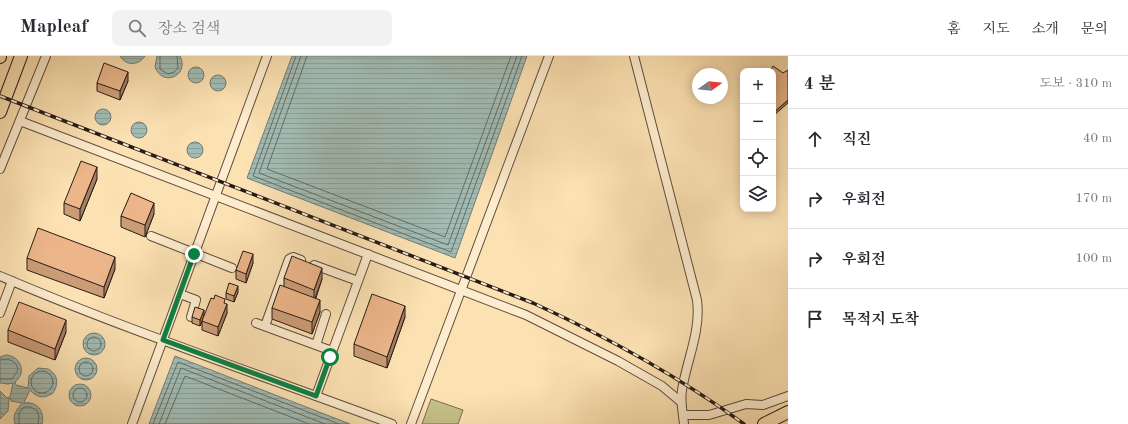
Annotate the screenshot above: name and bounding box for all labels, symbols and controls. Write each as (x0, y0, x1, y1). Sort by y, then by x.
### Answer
search box (112, 10, 392, 46)
icon: search (126, 17, 148, 39)
text: Mapleaf (20, 18, 88, 37)
text: 장소 검색 (158, 22, 220, 37)
text: 홈 (947, 22, 961, 36)
text: 지도 (983, 22, 1010, 36)
text: 소개 (1032, 22, 1059, 36)
text: 문의 (1081, 22, 1108, 36)
north arrow (692, 68, 728, 104)
map controls (740, 68, 776, 212)
button: + (740, 68, 776, 104)
text: 4 분 (804, 76, 835, 93)
text: 도보 · 310 m (1039, 77, 1112, 90)
button: − (740, 104, 776, 140)
icon: ahead (804, 128, 826, 150)
text: 40 m (1083, 132, 1112, 145)
text: 직진 (842, 133, 871, 148)
button: locate (740, 140, 776, 176)
button: layers (740, 176, 776, 212)
icon: right (804, 188, 826, 210)
text: 170 m (1075, 192, 1112, 205)
text: 우회전 (842, 193, 885, 208)
route end (185, 245, 203, 263)
icon: right (804, 248, 826, 270)
text: 100 m (1075, 252, 1112, 265)
text: 우회전 (842, 253, 885, 268)
icon: arrive (804, 308, 826, 330)
text: 목적지 도착 (842, 313, 919, 328)
route start (321, 348, 339, 366)

